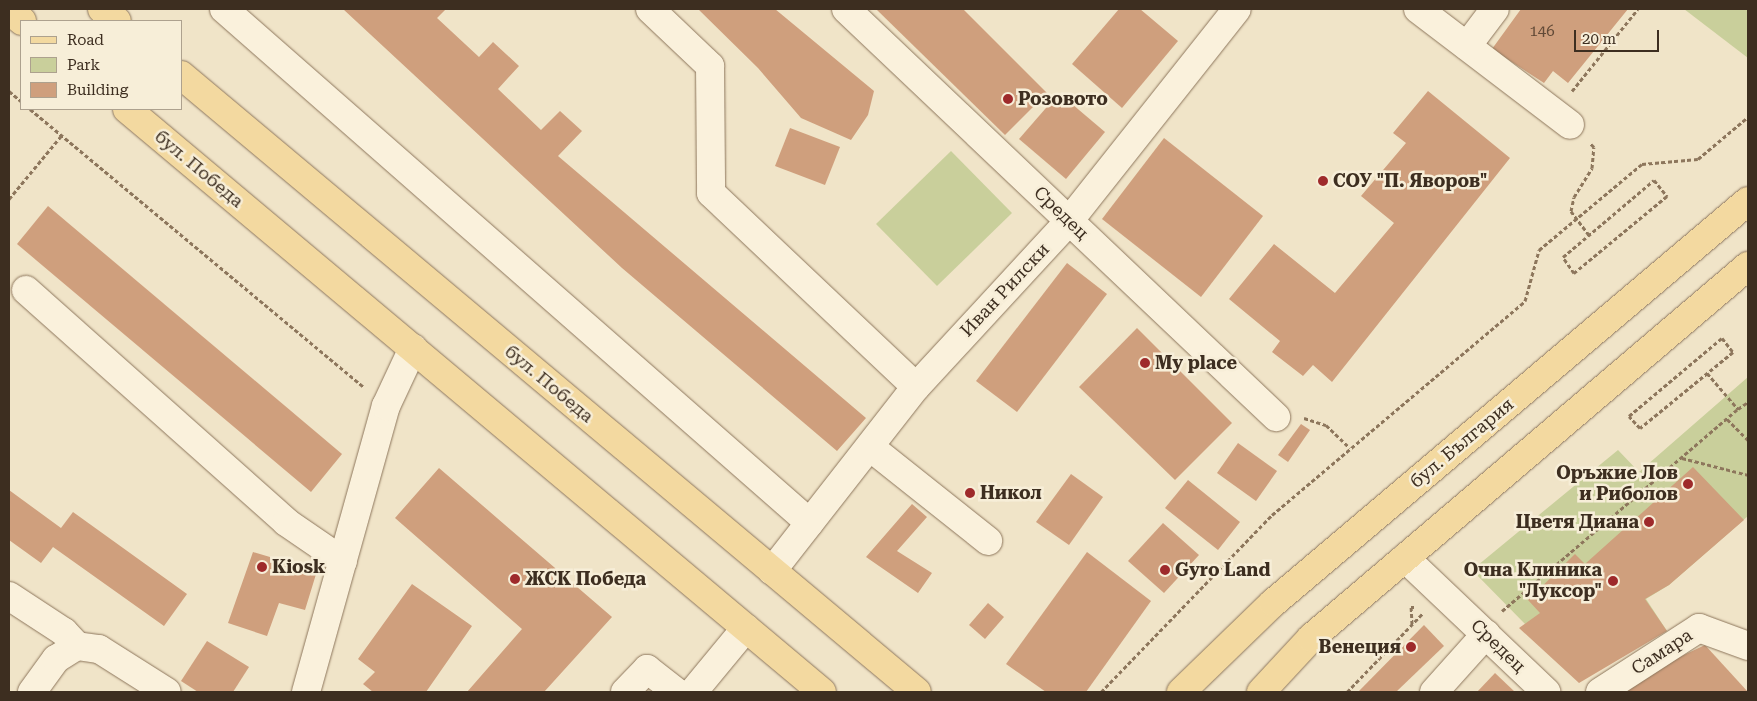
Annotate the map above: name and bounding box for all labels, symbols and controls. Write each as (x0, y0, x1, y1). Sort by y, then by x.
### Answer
legend (20, 20, 182, 110)
scale bar (1577, 20, 1662, 52)
house number: 146 (1529, 23, 1555, 41)
text: 20 m (1582, 30, 1616, 48)
text: Road (67, 31, 104, 49)
text: Park (67, 56, 100, 74)
text: Building (67, 81, 128, 99)
place label: Розовото (1018, 88, 1108, 110)
marker: Розовото (1002, 93, 1014, 105)
street label: бул. Победа (150, 126, 248, 212)
place label: СОУ "П. Яворов" (1333, 170, 1487, 192)
marker: СОУ "П. Яворов" (1317, 175, 1329, 187)
street label: Средец (1029, 182, 1093, 244)
street label: Иван Рилски (956, 239, 1054, 341)
street label: бул. Победа (500, 341, 598, 427)
place label: My place (1155, 352, 1237, 374)
marker: My place (1139, 357, 1151, 369)
street label: бул. България (1406, 393, 1518, 493)
place label: Оръжие Лов и Риболов (1556, 463, 1678, 506)
marker: Оръжие Лов и Риболов (1682, 478, 1694, 490)
place label: Никол (980, 482, 1042, 504)
marker: Никол (964, 487, 976, 499)
place label: Цветя Диана (1516, 511, 1639, 533)
marker: Цветя Диана (1643, 516, 1655, 528)
place label: Kiosk (272, 556, 325, 578)
place label: Gyro Land (1175, 559, 1270, 581)
place label: Очна Клиника "Луксор" (1464, 560, 1602, 602)
marker: Kiosk (256, 561, 268, 573)
marker: Gyro Land (1159, 564, 1171, 576)
place label: ЖСК Победа (525, 568, 646, 590)
marker: ЖСК Победа (509, 573, 521, 585)
marker: Очна Клиника "Луксор" (1606, 574, 1620, 588)
street label: Средец (1466, 615, 1530, 677)
street label: Самара (1627, 624, 1697, 680)
place label: Венеция (1319, 636, 1401, 658)
marker: Венеция (1405, 641, 1417, 653)

